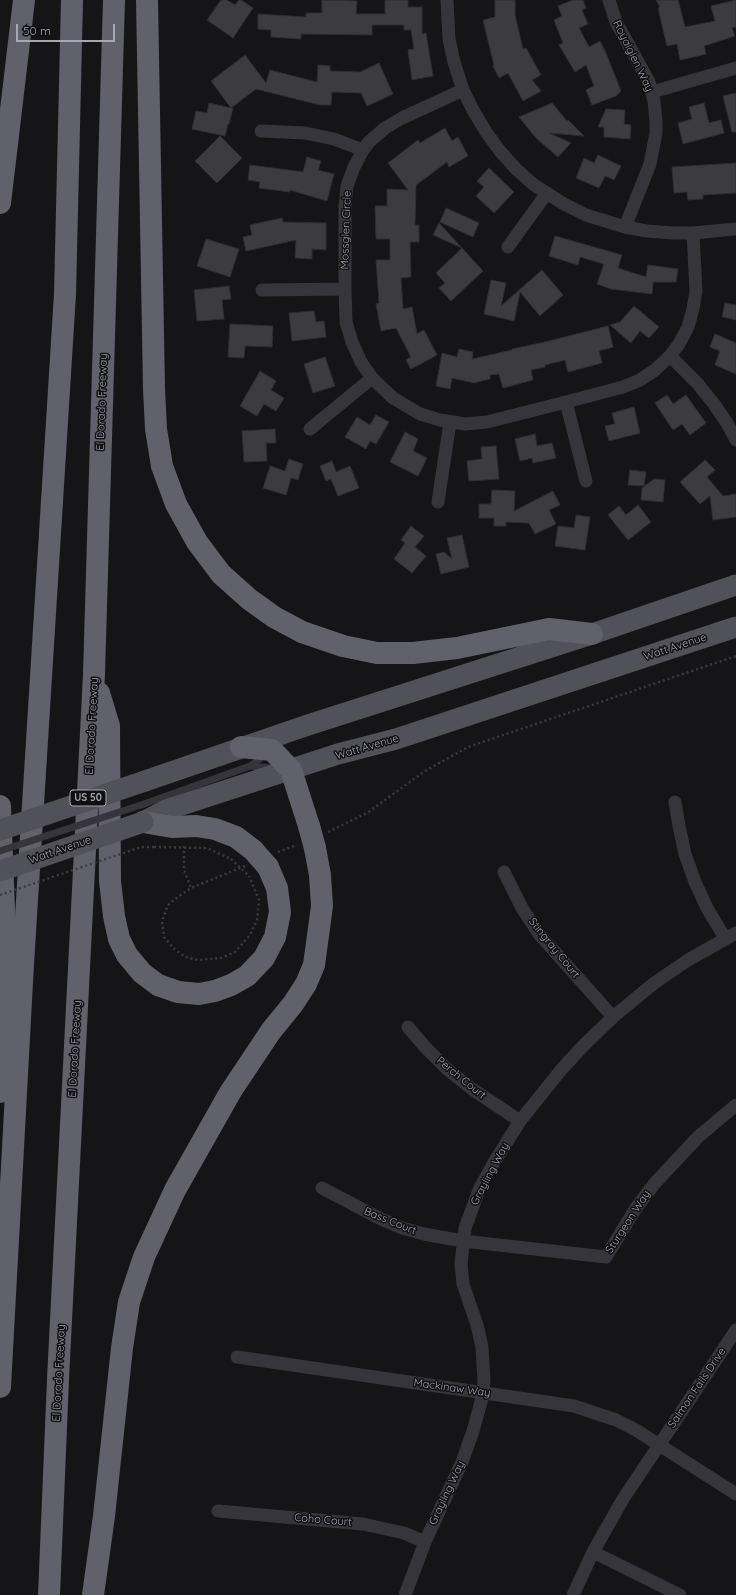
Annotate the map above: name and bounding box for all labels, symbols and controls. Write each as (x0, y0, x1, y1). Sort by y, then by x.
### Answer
scale bar (18, 16, 117, 42)
street label: Royalglen Way (610, 18, 656, 94)
text: 50 m (23, 23, 51, 38)
street label: Mossglen Circle (338, 190, 354, 270)
street label: El Dorado Freeway (94, 353, 110, 451)
street label: Watt Avenue (642, 631, 708, 663)
street label: El Dorado Freeway (83, 677, 101, 775)
street label: Watt Avenue (334, 732, 400, 762)
road number: US 50 (70, 790, 106, 806)
street label: Watt Avenue (27, 833, 93, 867)
street label: Stingray Court (526, 915, 582, 981)
street label: El Dorado Freeway (66, 1000, 84, 1098)
street label: Perch Court (434, 1054, 488, 1102)
street label: Grayling Way (468, 1140, 512, 1208)
street label: Sturgeon Way (603, 1188, 653, 1256)
street label: Bass Court (362, 1205, 418, 1237)
street label: El Dorado Freeway (50, 1324, 68, 1422)
street label: Salmon Falls Drive (665, 1345, 729, 1431)
street label: Mackinaw Way (413, 1376, 491, 1400)
street label: Grayling Way (426, 1459, 468, 1527)
street label: Coho Court (294, 1511, 352, 1529)

